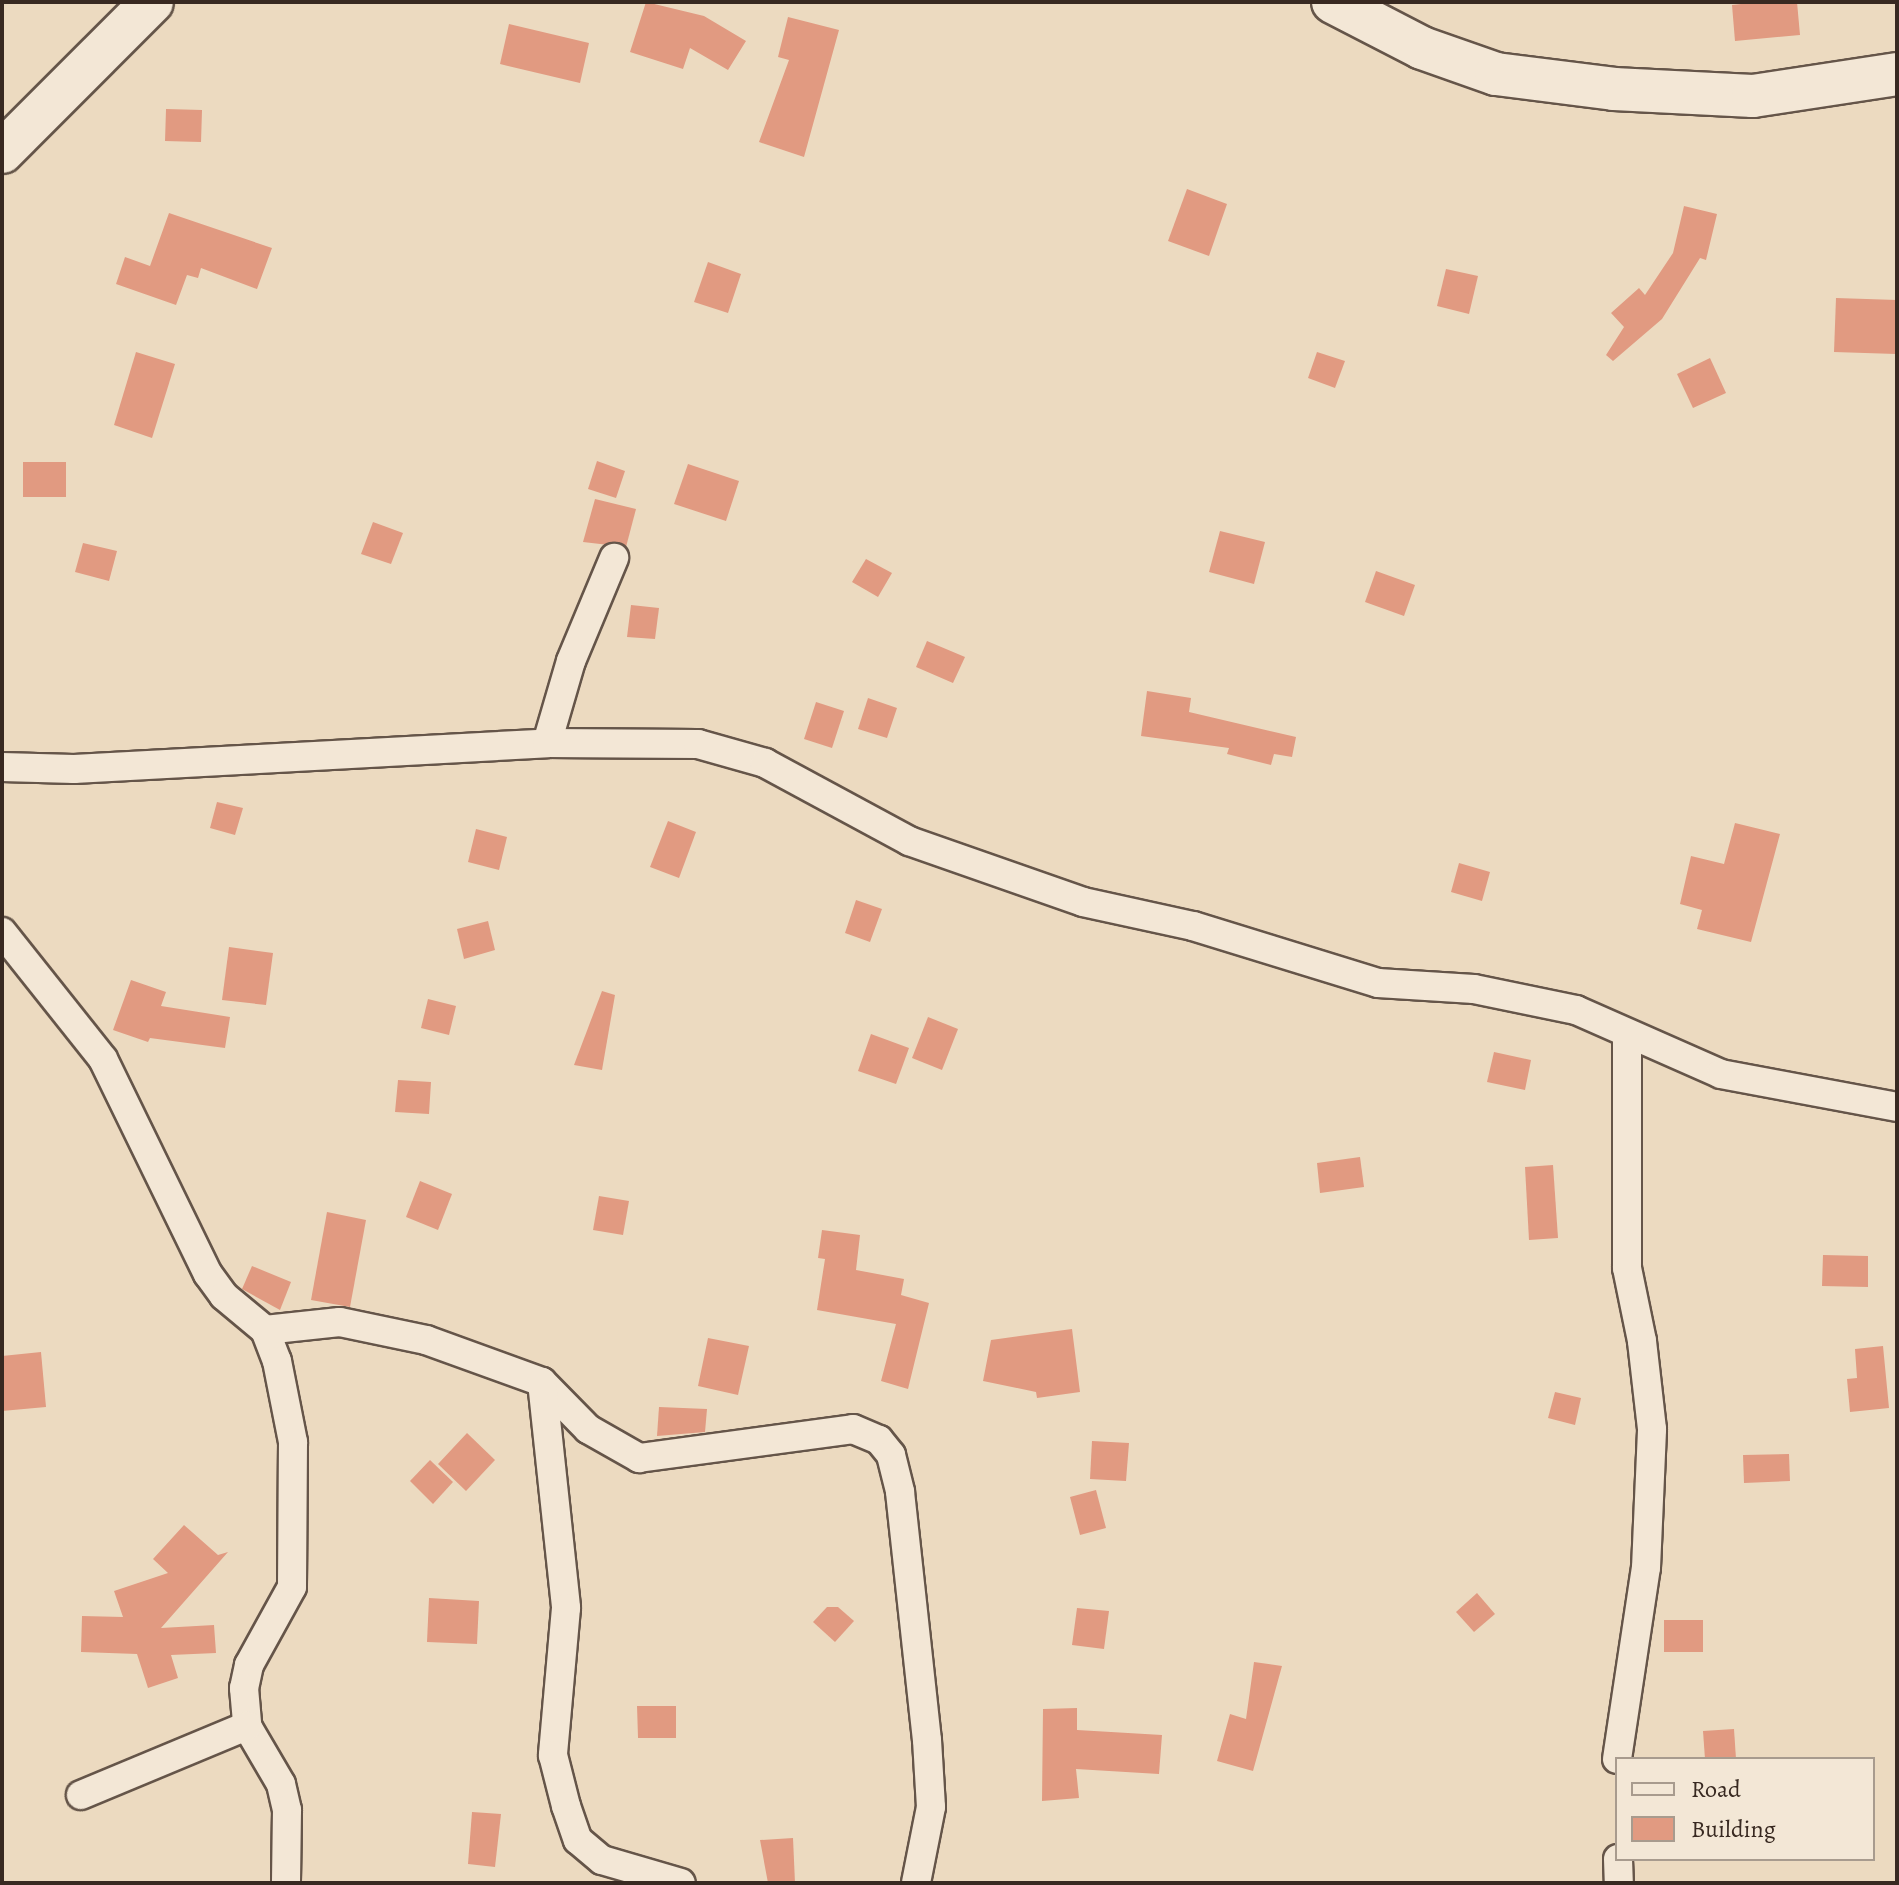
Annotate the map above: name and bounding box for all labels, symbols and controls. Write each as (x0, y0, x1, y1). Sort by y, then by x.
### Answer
legend (1615, 1757, 1875, 1861)
text: Road (1691, 1773, 1741, 1805)
text: Building (1691, 1813, 1776, 1845)

